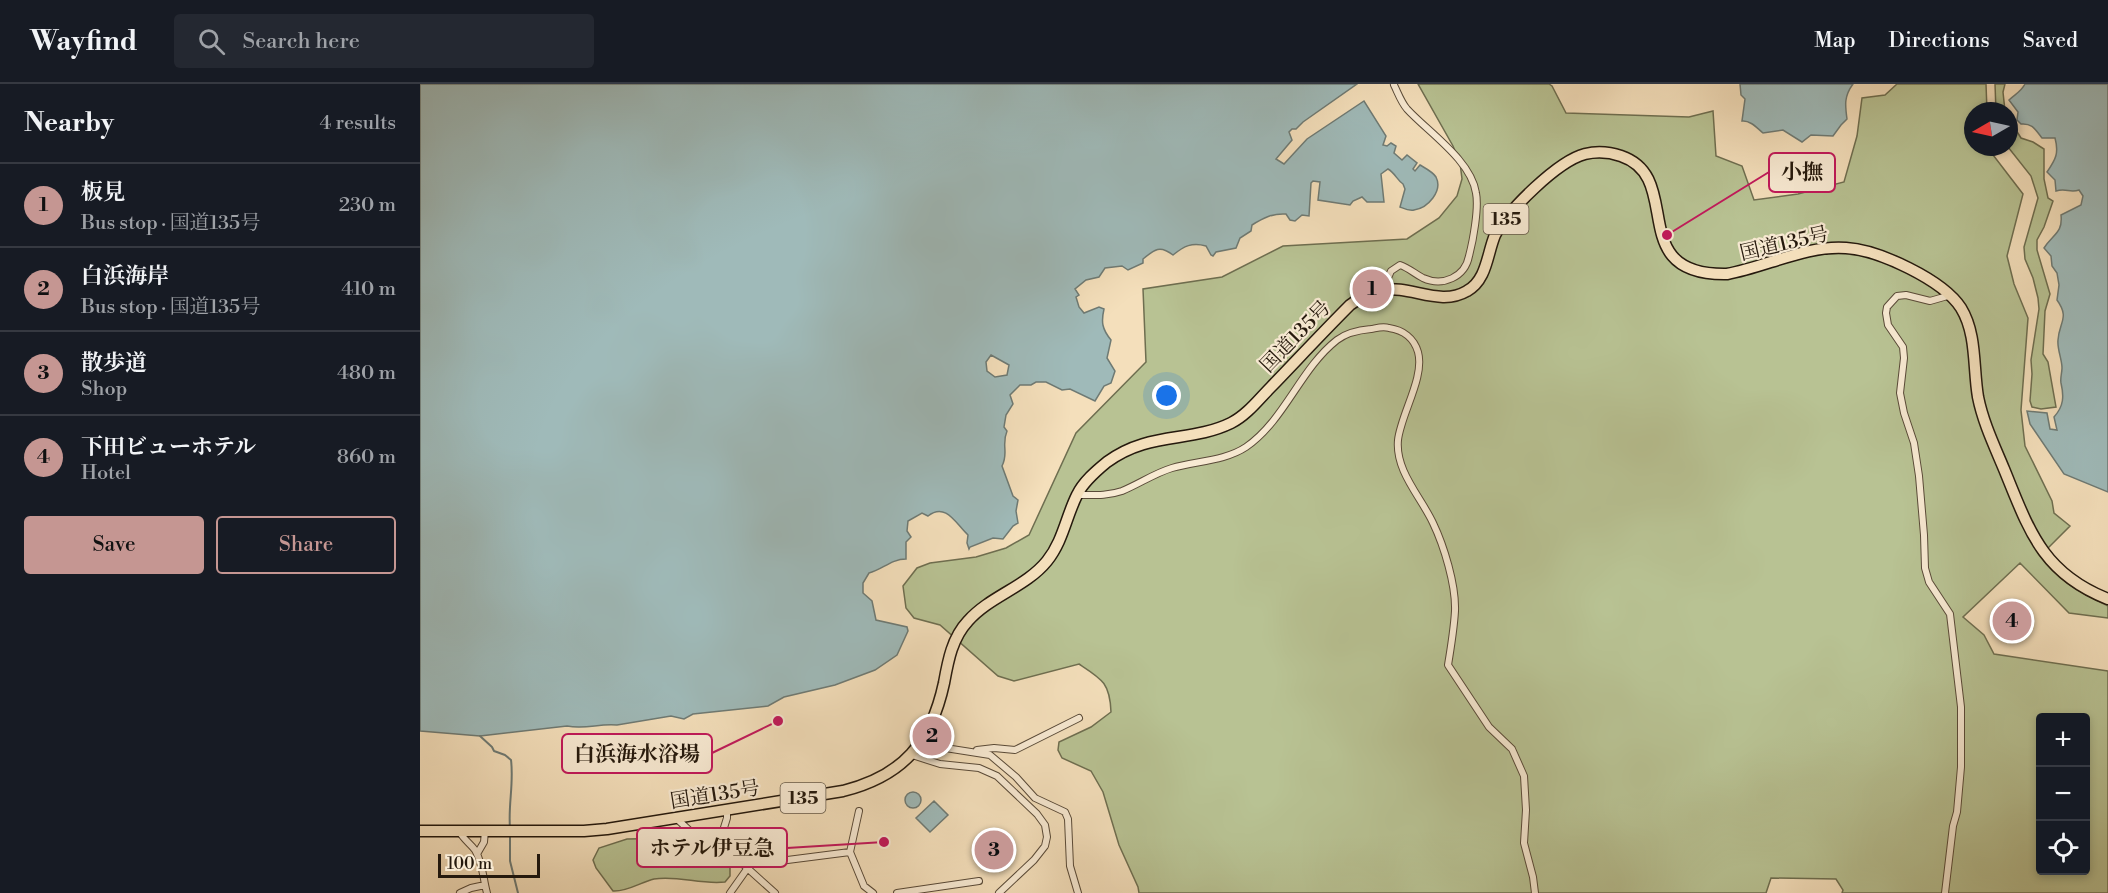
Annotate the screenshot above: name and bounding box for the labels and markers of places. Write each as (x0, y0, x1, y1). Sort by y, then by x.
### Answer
callout: 小撫 (1769, 153, 1835, 192)
pin: 1 (1352, 266, 1392, 312)
pin: 4 (1992, 598, 2032, 644)
pin: 2 (912, 714, 952, 758)
callout: 白浜海水浴場 (562, 734, 712, 773)
callout: ホテル伊豆急 (637, 828, 787, 867)
pin: 3 (974, 828, 1014, 873)

